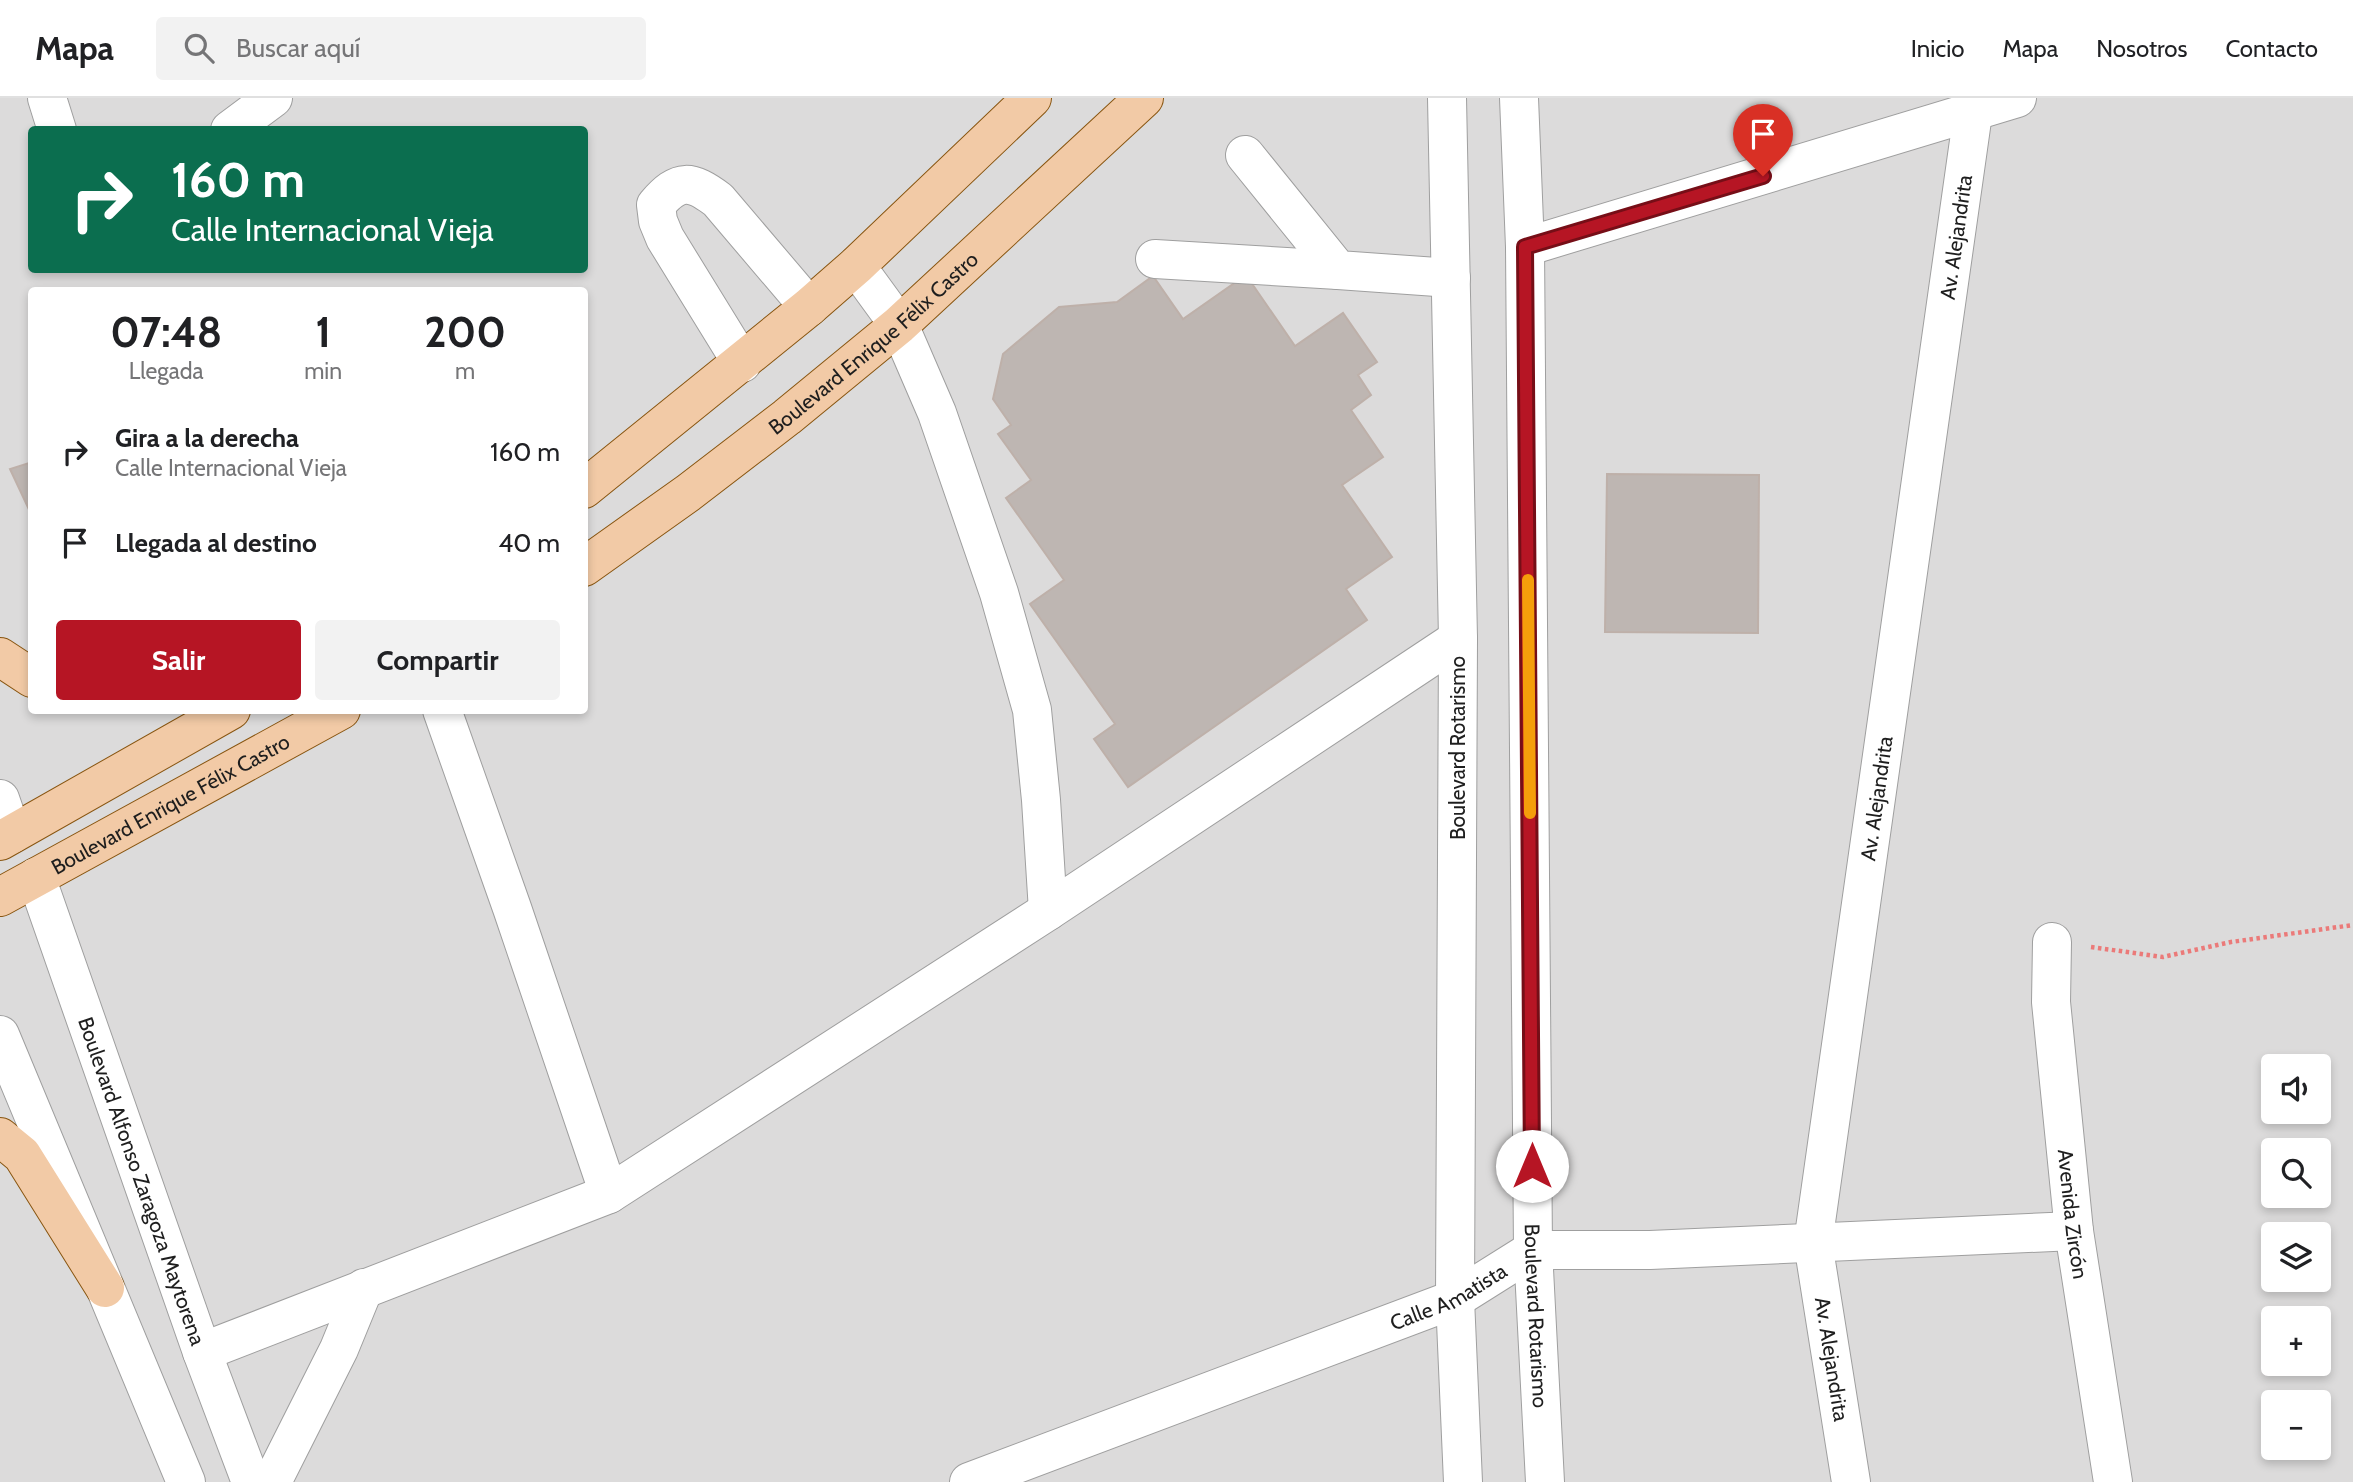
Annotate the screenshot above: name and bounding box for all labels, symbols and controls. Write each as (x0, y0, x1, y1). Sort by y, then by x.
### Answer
search box (156, 17, 646, 80)
text: Mapa (35, 28, 114, 68)
icon: search (180, 29, 218, 67)
text: Buscar aquí (236, 32, 360, 64)
text: Inicio (1911, 34, 1964, 63)
text: Mapa (2002, 34, 2058, 63)
text: Nosotros (2096, 34, 2187, 63)
text: Contacto (2225, 34, 2318, 63)
pin (1733, 104, 1793, 176)
icon: arrive (1744, 115, 1782, 153)
text: 160 m (171, 150, 305, 209)
icon: right (56, 154, 147, 245)
street label: Av. Alejandrita (1934, 173, 1977, 301)
text: Calle Internacional Vieja (171, 210, 494, 249)
street label: Boulevard Enrique Félix Castro (763, 246, 983, 439)
text: 07:48 (110, 306, 222, 358)
text: 1 (315, 306, 331, 358)
text: 200 (424, 306, 506, 358)
text: Llegada (129, 357, 204, 385)
text: min (304, 357, 342, 385)
text: m (455, 357, 475, 385)
text: Gira a la derecha (115, 422, 299, 454)
icon: right (56, 433, 94, 471)
text: 160 m (490, 436, 560, 468)
text: Calle Internacional Vieja (115, 454, 347, 482)
icon: arrive (56, 524, 94, 562)
text: Llegada al destino (115, 527, 317, 559)
text: 40 m (498, 527, 560, 559)
button: Salir (56, 620, 301, 700)
button: Compartir (315, 620, 560, 700)
street label: Boulevard Rotarismo (1445, 656, 1470, 840)
street label: Boulevard Enrique Félix Castro (47, 728, 294, 879)
street label: Av. Alejandrita (1855, 734, 1897, 862)
street label: Boulevard Alfonso Zaragoza Maytorena (73, 1014, 211, 1348)
map controls (2261, 1054, 2331, 1460)
button: sound (2261, 1054, 2331, 1124)
position arrow (1495, 1129, 1569, 1203)
button: search (2261, 1138, 2331, 1208)
street label: Avenida Zircón (2053, 1148, 2094, 1281)
button: layers (2261, 1222, 2331, 1292)
street label: Boulevard Rotarismo (1520, 1224, 1554, 1408)
street label: Calle Amatista (1386, 1257, 1511, 1335)
street label: Av. Alejandrita (1809, 1295, 1854, 1423)
button: + (2261, 1306, 2331, 1376)
button: − (2261, 1390, 2331, 1460)

